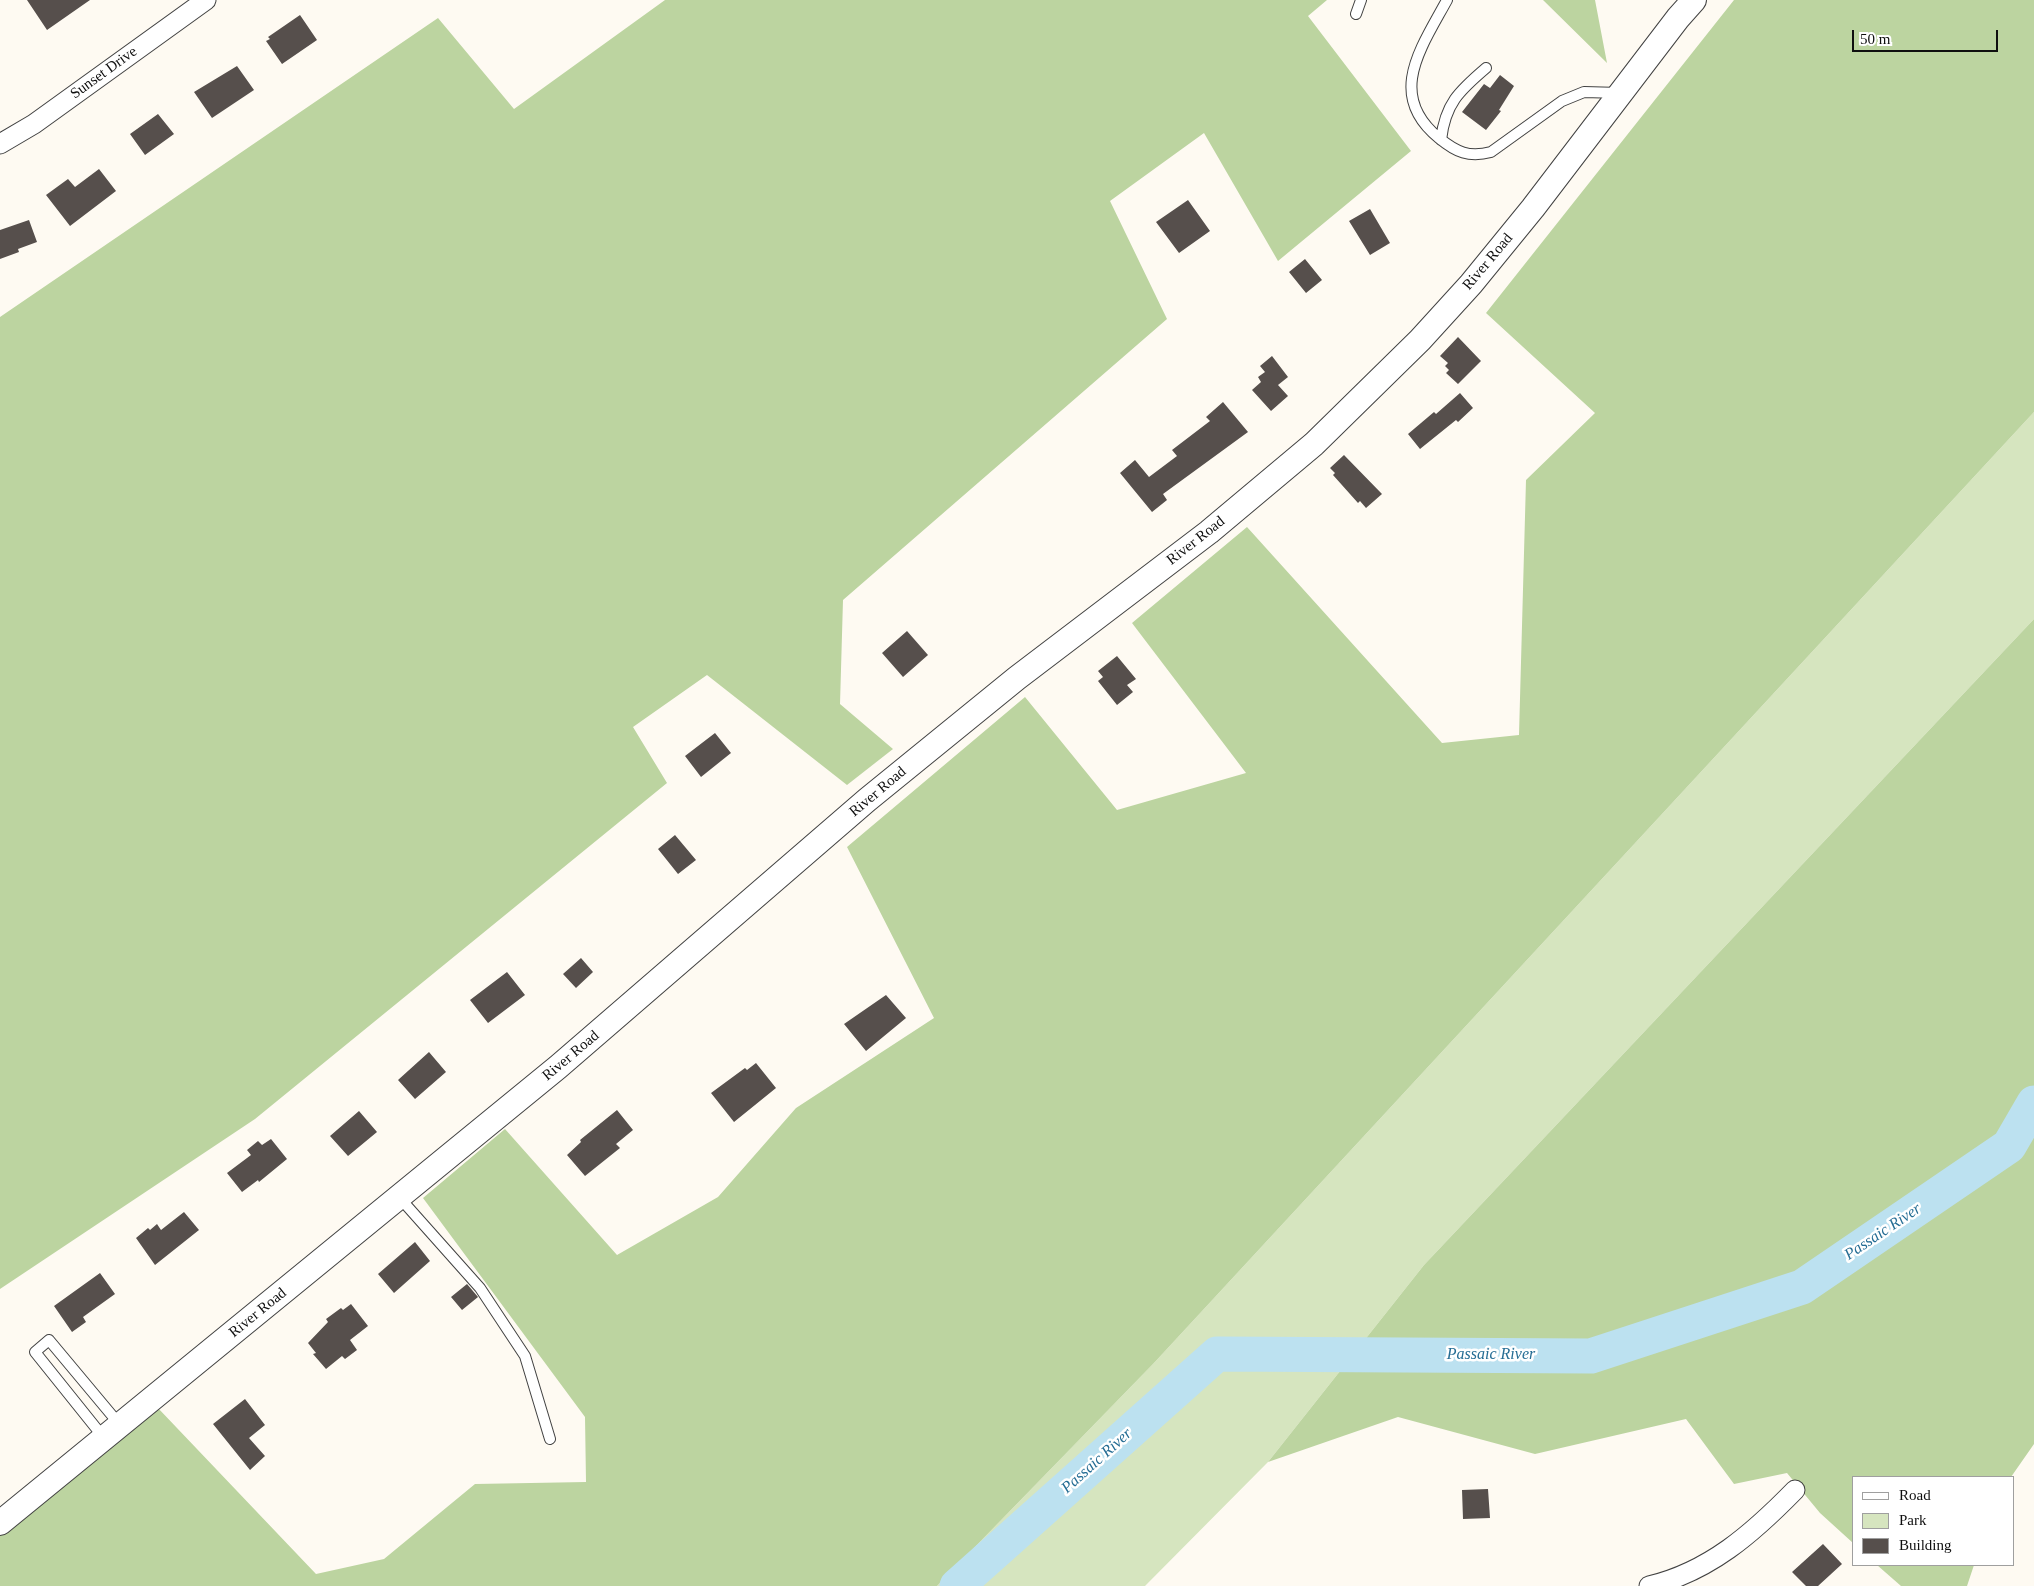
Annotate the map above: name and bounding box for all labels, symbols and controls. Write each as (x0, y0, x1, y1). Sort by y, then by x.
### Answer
scale bar (1854, 20, 2000, 52)
text: 50 m (1860, 31, 1890, 47)
street label: Sunset Drive (67, 43, 141, 103)
street label: River Road (1459, 230, 1517, 294)
street label: River Road (1163, 513, 1229, 569)
street label: River Road (846, 763, 910, 821)
street label: River Road (539, 1027, 603, 1085)
water label: Passaic River (1841, 1199, 1925, 1265)
street label: River Road (226, 1284, 290, 1342)
water label: Passaic River (1447, 1345, 1535, 1365)
water label: Passaic River (1058, 1424, 1136, 1498)
legend (1852, 1476, 2014, 1566)
text: Road (1899, 1487, 1931, 1503)
text: Park (1899, 1512, 1927, 1528)
text: Building (1899, 1537, 1952, 1553)

